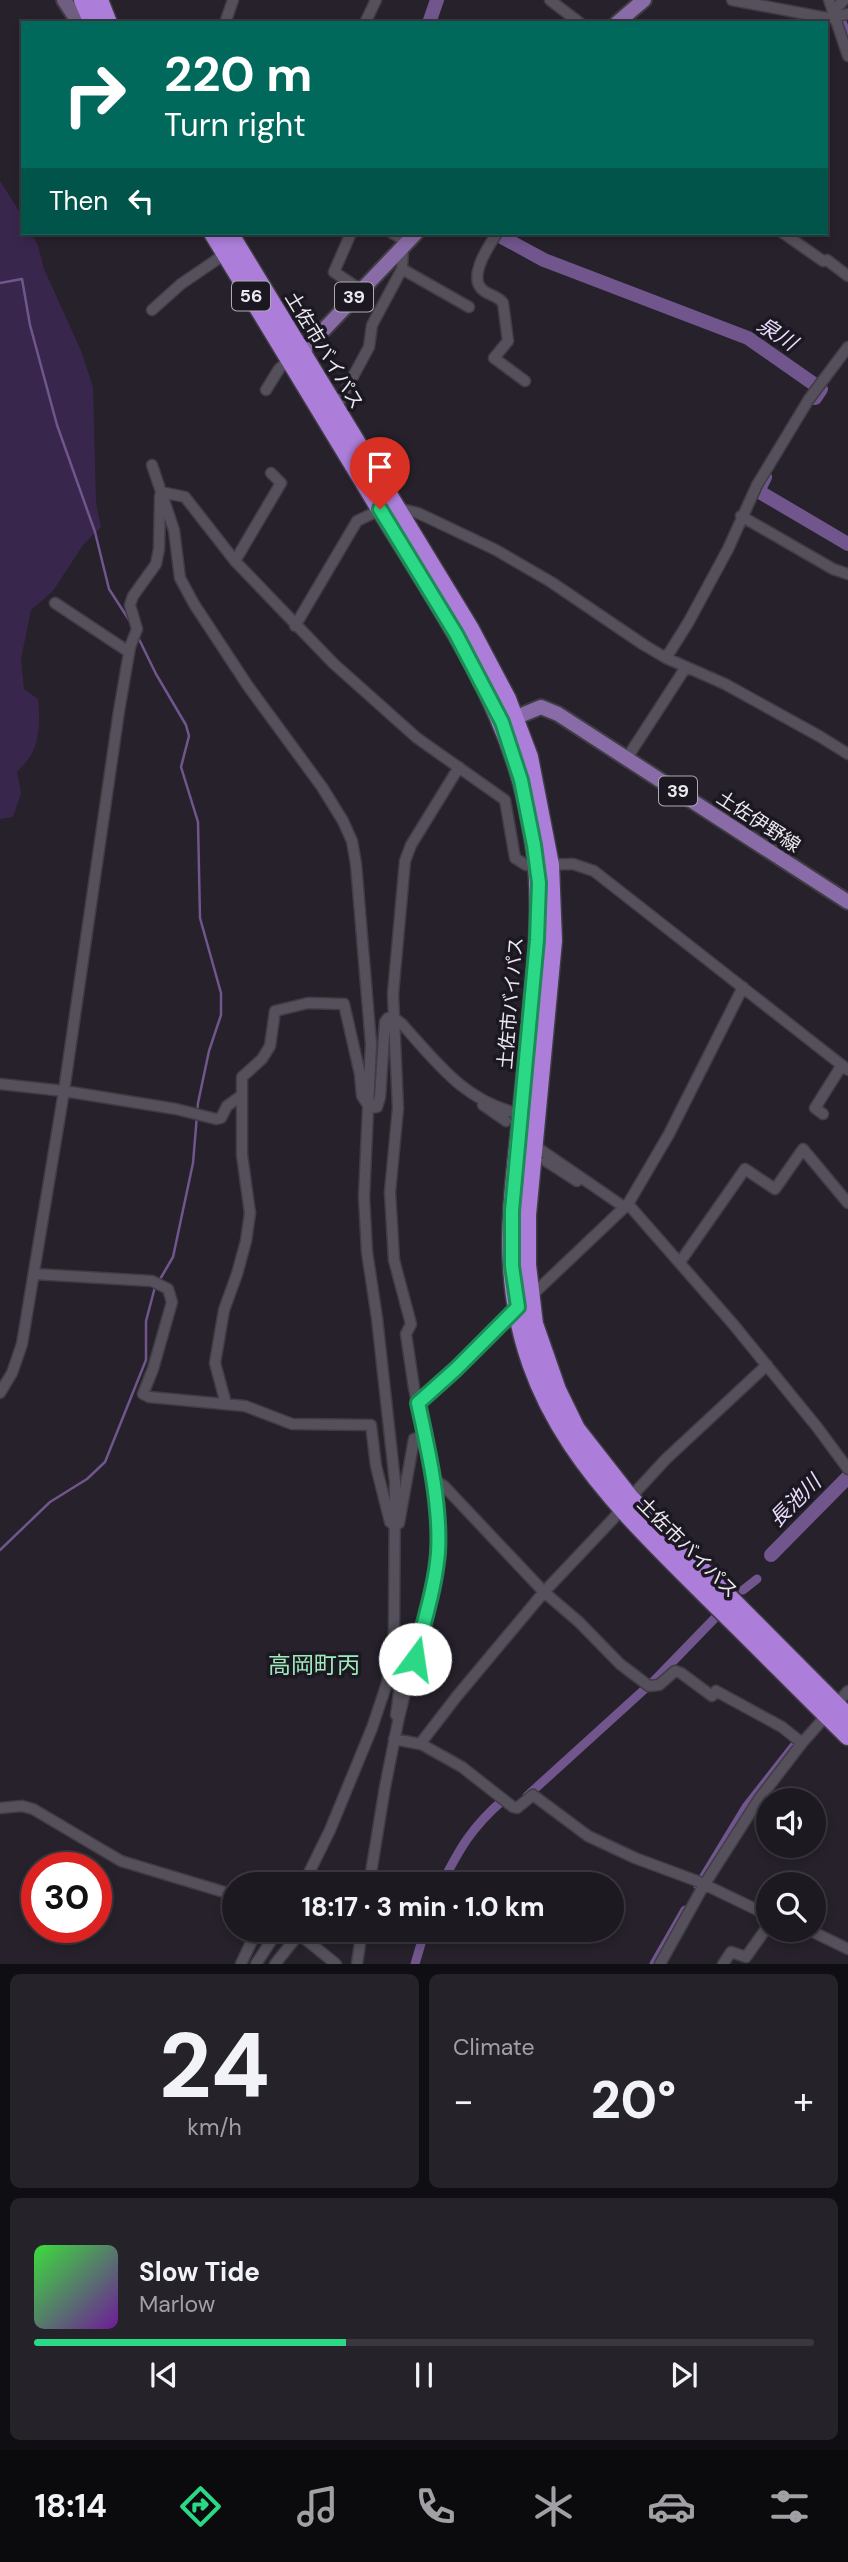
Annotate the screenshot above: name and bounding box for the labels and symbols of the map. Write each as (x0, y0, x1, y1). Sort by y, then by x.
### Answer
road number: 56 (232, 282, 270, 310)
road number: 39 (335, 282, 373, 312)
street label: 土佐市バイパス (280, 287, 369, 414)
water label: 泉川 (752, 311, 804, 358)
pin (350, 437, 410, 509)
road number: 39 (659, 776, 697, 806)
street label: 土佐伊野線 (712, 785, 805, 858)
street label: 土佐市バイパス (492, 936, 529, 1070)
water label: 長池川 (763, 1467, 829, 1533)
street label: 土佐市バイパス (632, 1492, 743, 1603)
position arrow (378, 1622, 452, 1696)
district label: 高岡町丙 (268, 1650, 360, 1680)
speed limit sign: 30 (21, 1852, 112, 1943)

